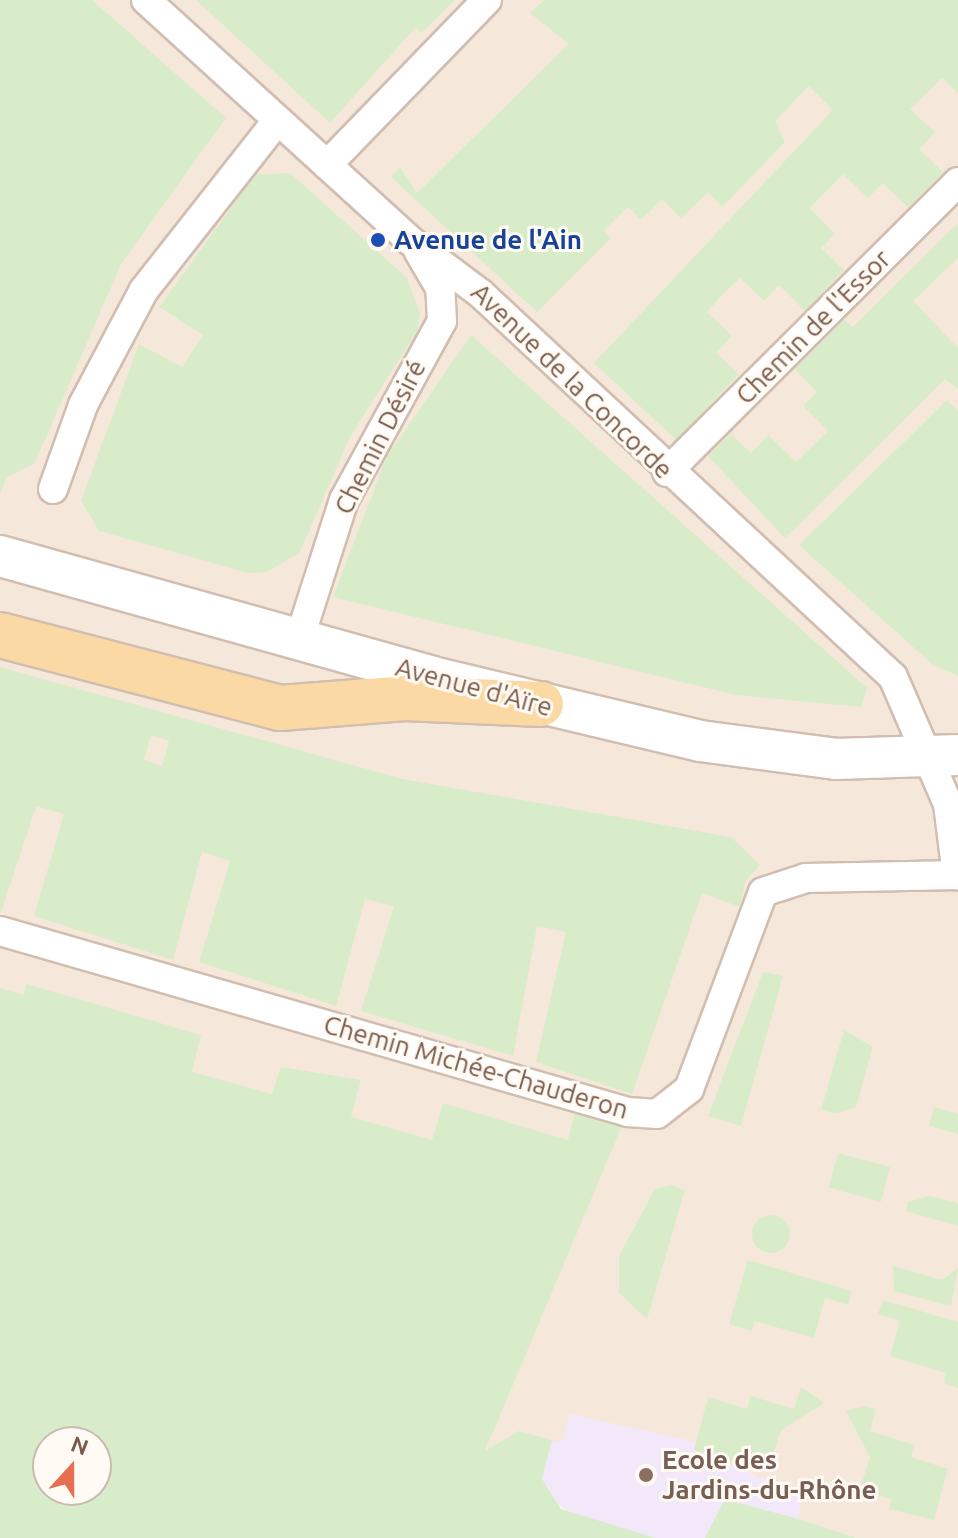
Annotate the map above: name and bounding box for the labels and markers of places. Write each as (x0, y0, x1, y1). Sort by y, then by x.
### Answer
place label: Avenue de l'Ain (394, 224, 582, 256)
marker: Avenue de l'Ain (369, 231, 387, 249)
place label: Ecole des Jardins-du-Rhône (662, 1444, 877, 1506)
marker: Ecole des Jardins-du-Rhône (637, 1466, 655, 1484)

